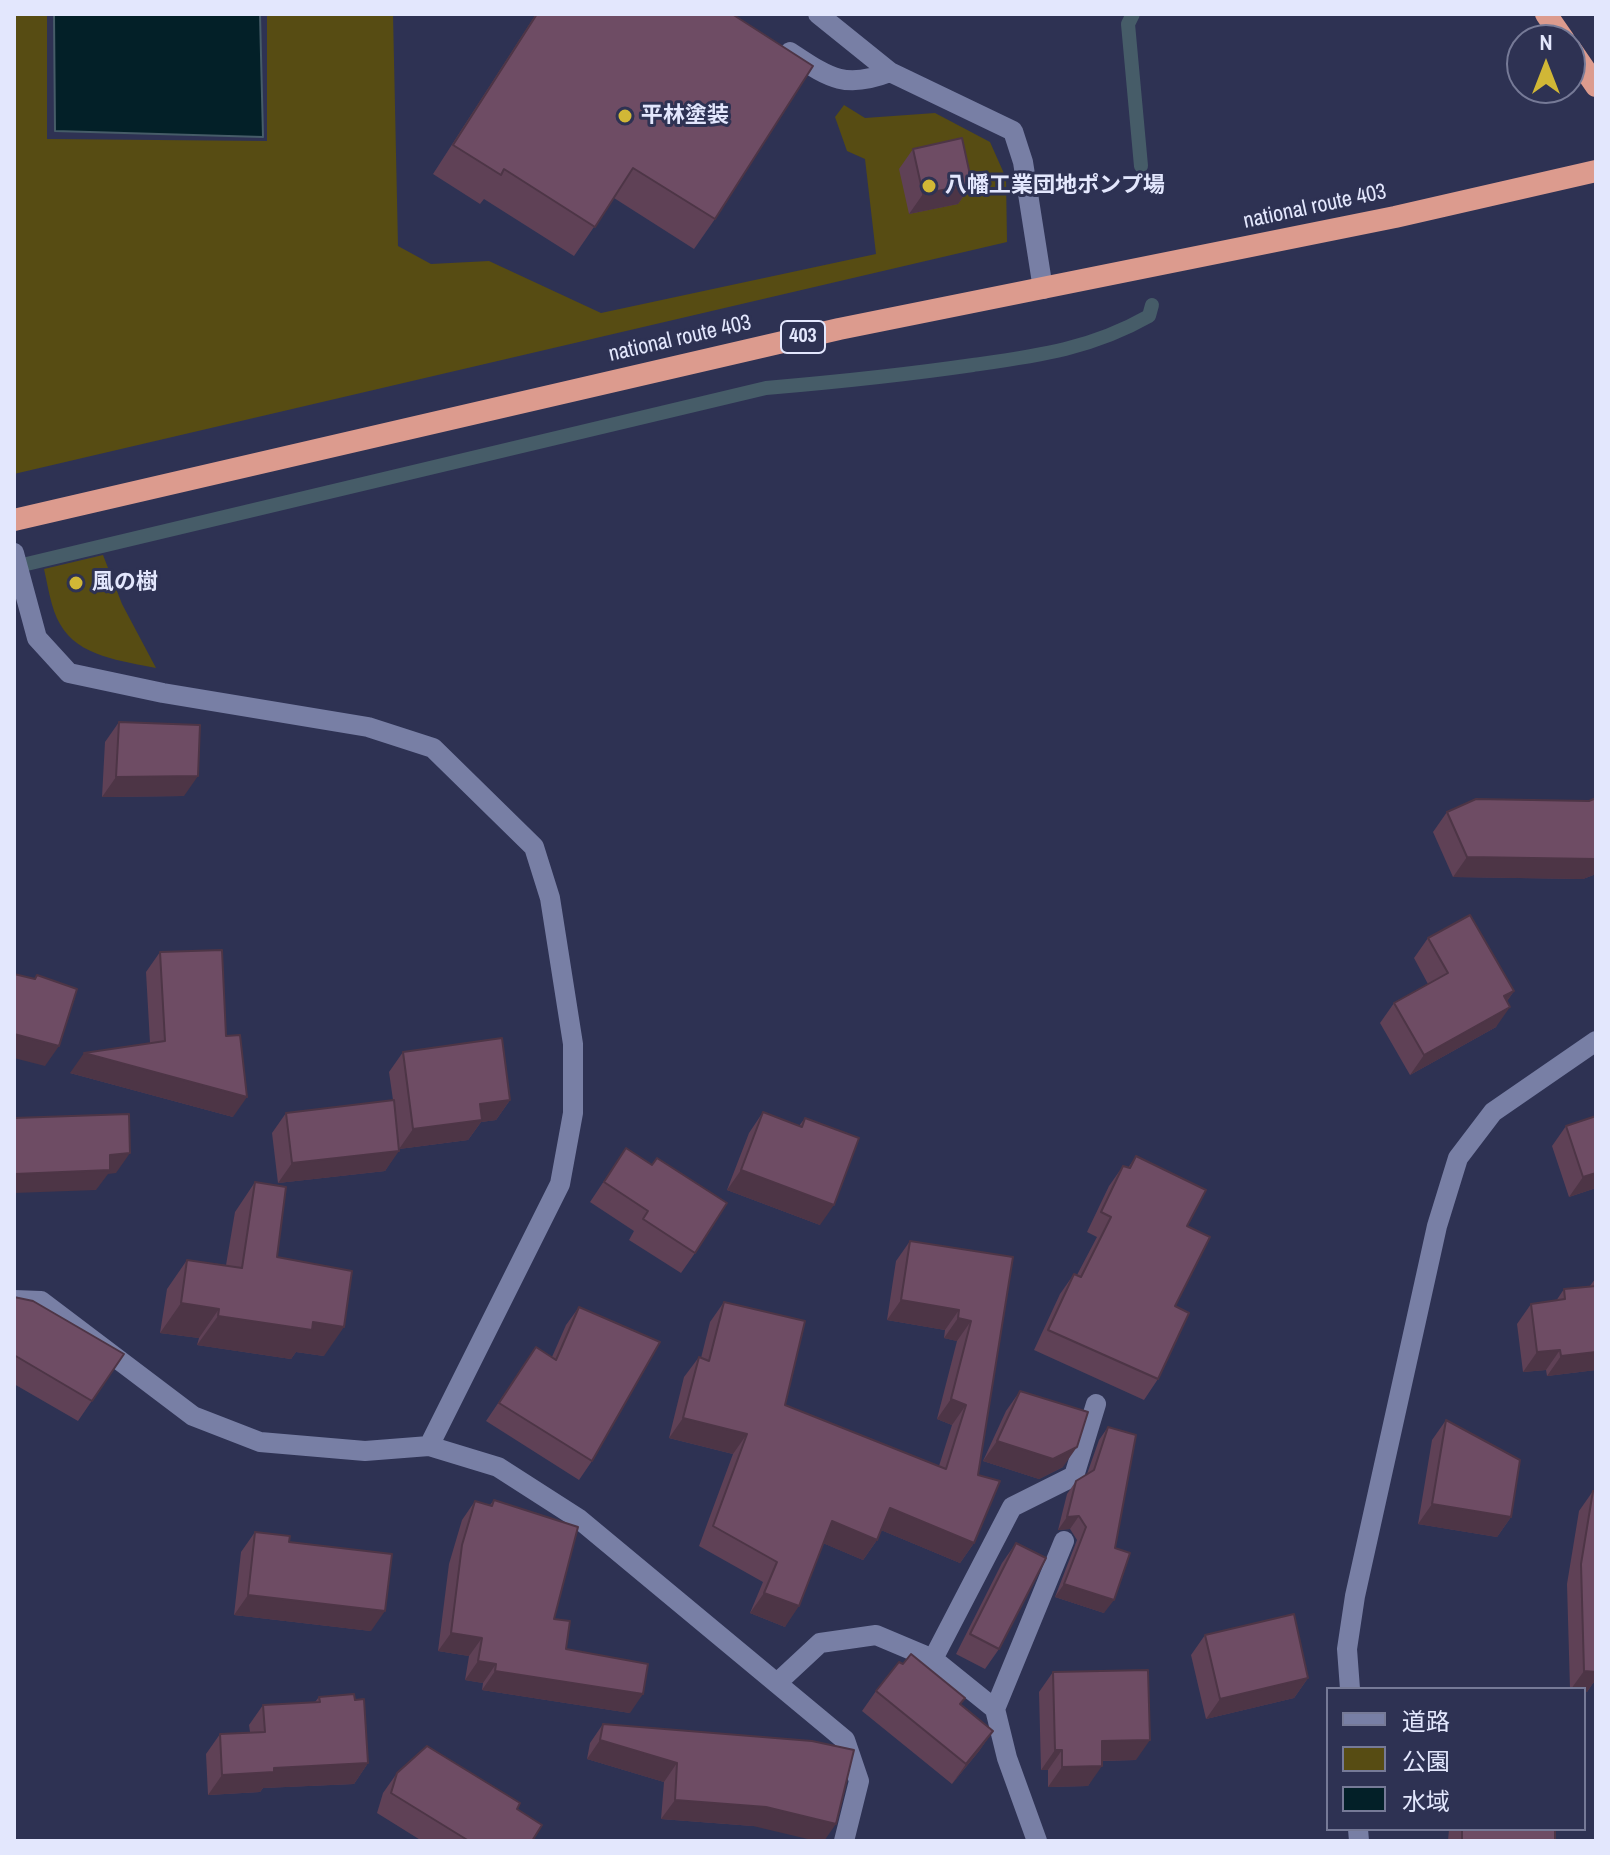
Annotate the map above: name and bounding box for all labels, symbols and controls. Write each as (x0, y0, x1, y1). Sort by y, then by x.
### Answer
north arrow (1506, 24, 1586, 104)
text: N (1539, 27, 1553, 57)
place label: 平林塗装 (641, 103, 729, 129)
marker: 平林塗装 (616, 107, 634, 125)
place label: 八幡工業団地ポンプ場 (945, 173, 1165, 199)
marker: 八幡工業団地ポンプ場 (920, 177, 938, 195)
street label: national route 403 (1241, 179, 1389, 235)
street label: national route 403 (606, 310, 754, 368)
road number: 403 (781, 321, 825, 353)
place label: 風の樹 (92, 570, 158, 596)
marker: 風の樹 (67, 574, 85, 592)
legend (1326, 1687, 1586, 1831)
text: 道路 (1402, 1705, 1450, 1737)
text: 公園 (1402, 1745, 1450, 1777)
text: 水域 (1402, 1785, 1450, 1817)

